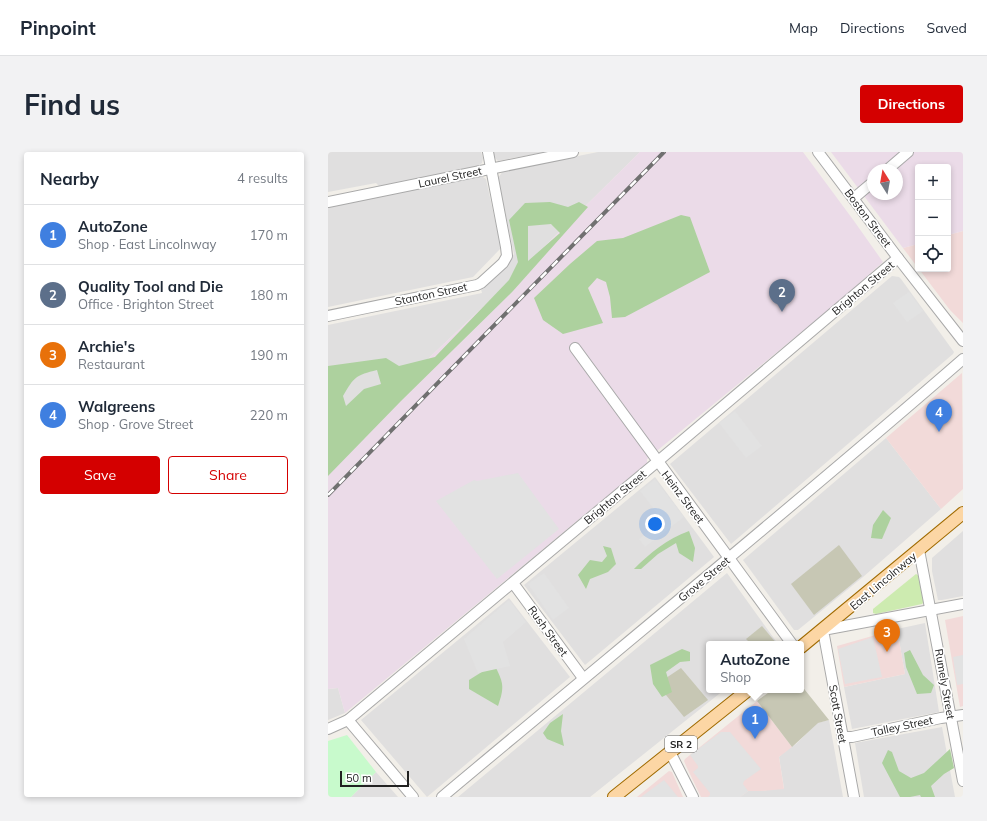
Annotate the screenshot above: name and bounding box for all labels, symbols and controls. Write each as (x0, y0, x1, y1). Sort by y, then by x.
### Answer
text: Pinpoint (20, 16, 96, 40)
text: Map (789, 19, 818, 37)
text: Directions (840, 19, 905, 37)
text: Saved (927, 19, 967, 37)
button: Directions (860, 85, 963, 123)
text: Find us (24, 87, 120, 122)
street label: Laurel Street (417, 163, 483, 191)
north arrow (867, 164, 903, 200)
map controls (915, 164, 951, 272)
button: + (915, 164, 951, 200)
text: Nearby (40, 168, 99, 189)
text: 4 results (237, 170, 288, 186)
street label: Boston Street (842, 186, 894, 250)
button: − (915, 200, 951, 236)
text: AutoZone (78, 217, 148, 236)
text: 1 (49, 227, 57, 243)
text: 170 m (250, 227, 288, 243)
text: Shop · East Lincolnway (78, 236, 216, 252)
button: locate (915, 236, 951, 272)
street label: Brighton Street (829, 258, 897, 318)
text: Quality Tool and Die (78, 277, 223, 296)
street label: Stanton Street (394, 279, 469, 308)
pin: 2 (769, 279, 795, 312)
text: 2 (49, 287, 57, 303)
text: 180 m (250, 287, 288, 303)
text: Office · Brighton Street (78, 296, 214, 312)
text: Archie's (78, 337, 135, 356)
text: 3 (49, 347, 57, 363)
text: 190 m (250, 347, 288, 363)
text: Restaurant (78, 356, 145, 372)
text: Walgreens (78, 397, 155, 416)
pin: 4 (926, 399, 952, 432)
text: 4 (49, 407, 57, 423)
text: 220 m (250, 407, 288, 423)
text: Shop · Grove Street (78, 416, 193, 432)
button: Save (40, 456, 160, 494)
button: Share (168, 456, 288, 494)
street label: Brighton Street (581, 467, 649, 527)
street label: Heinz Street (659, 468, 707, 526)
your location (645, 514, 665, 534)
street label: East Lincolnway (847, 549, 919, 613)
street label: Grove Street (675, 553, 733, 605)
street label: Rush Street (525, 603, 571, 659)
pin: 3 (874, 619, 900, 652)
popup (706, 641, 804, 693)
street label: Rumely Street (932, 648, 958, 720)
text: AutoZone (720, 650, 790, 669)
text: Shop (720, 669, 751, 685)
street label: Scott Street (826, 684, 850, 745)
pin: 1 (742, 706, 768, 739)
street label: Talley Street (870, 713, 934, 739)
road number: SR 2 (665, 736, 697, 752)
scale bar (340, 769, 409, 788)
text: 50 m (346, 771, 372, 785)

